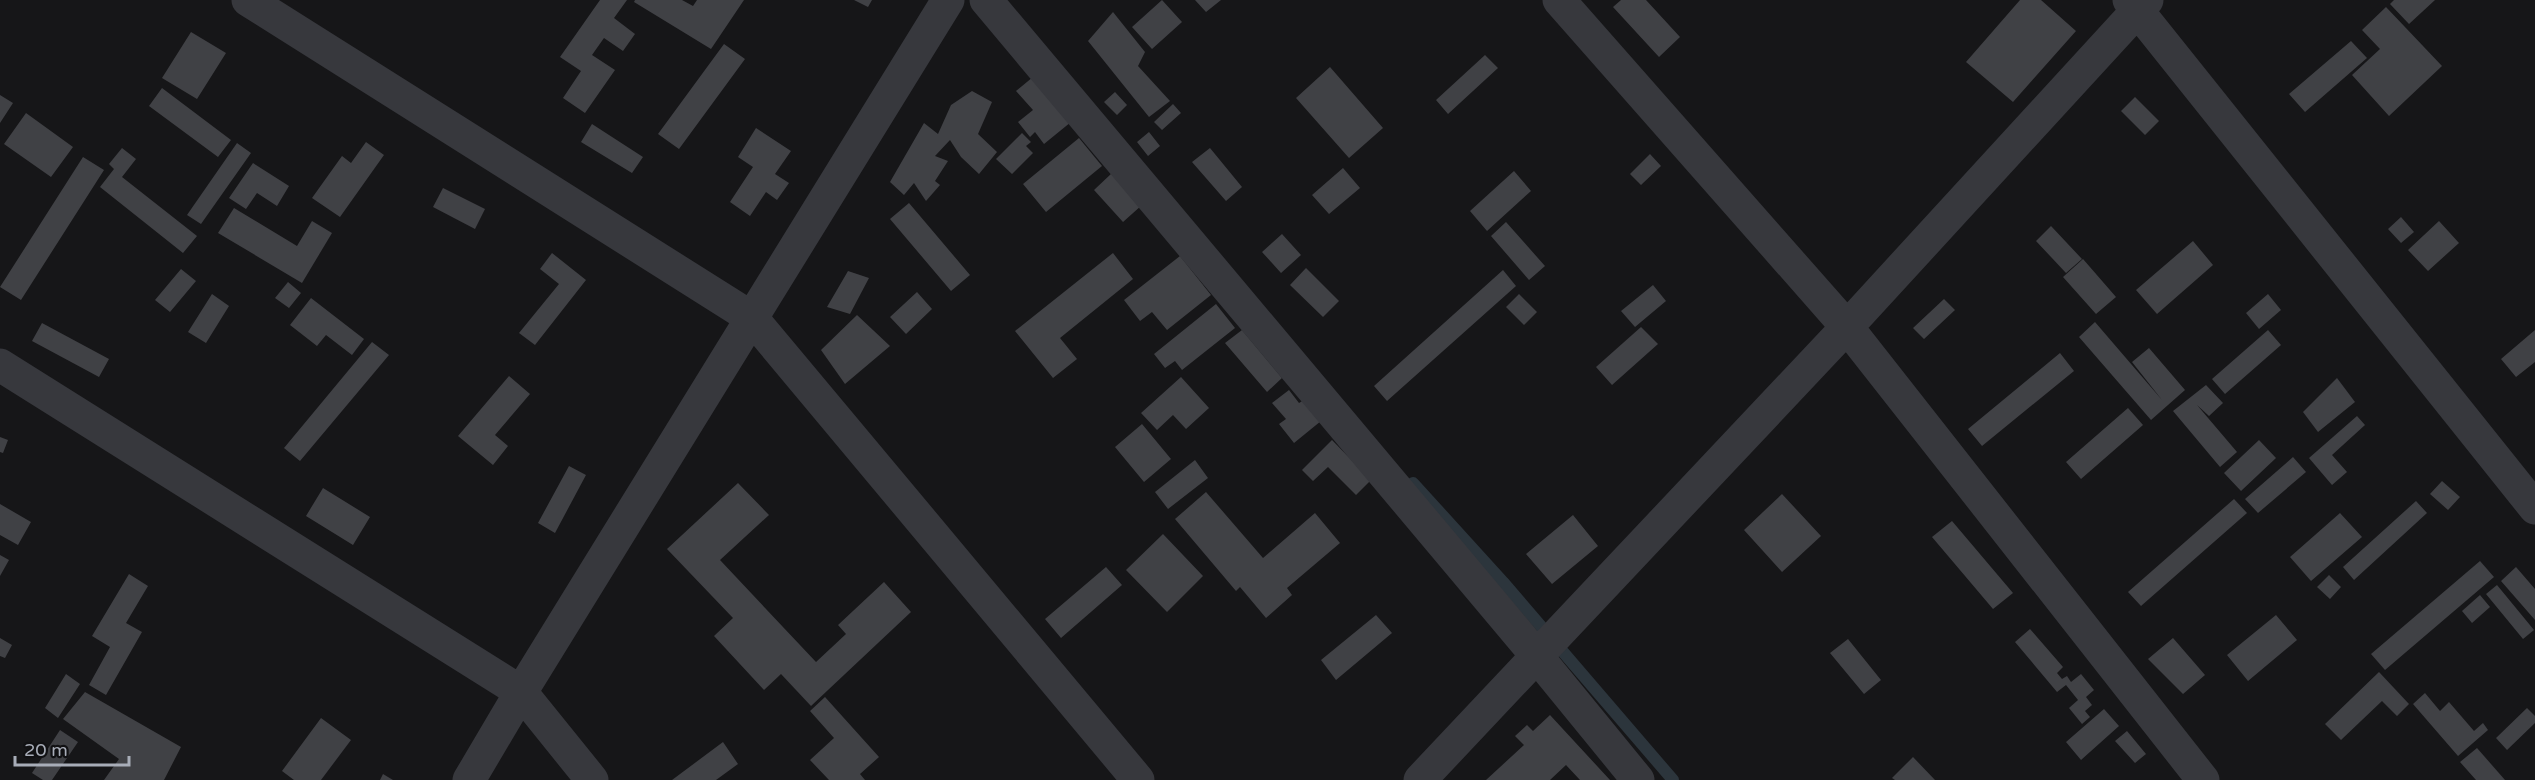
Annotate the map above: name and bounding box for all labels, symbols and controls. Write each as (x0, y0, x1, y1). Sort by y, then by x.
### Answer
scale bar (15, 729, 129, 767)
text: 20 m (24, 739, 68, 761)

